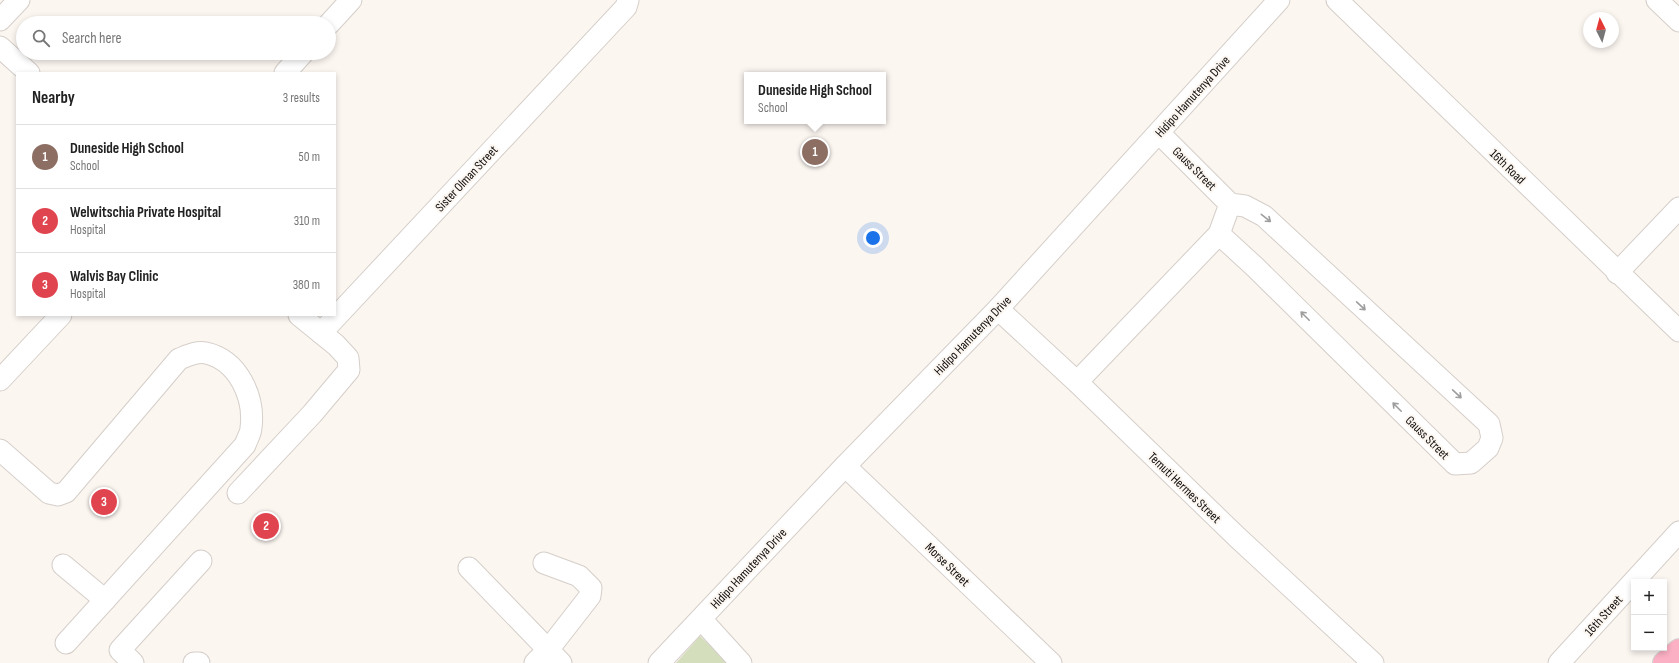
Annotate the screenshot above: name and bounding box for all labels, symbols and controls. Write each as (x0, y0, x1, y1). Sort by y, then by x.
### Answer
north arrow (1583, 12, 1619, 48)
search box (16, 16, 336, 60)
icon: search (30, 27, 52, 49)
text: Search here (62, 29, 122, 48)
street label: Hidipo Hamutenya Drive (1152, 53, 1234, 141)
popup (744, 72, 886, 124)
text: Duneside High School (758, 81, 872, 100)
text: Nearby (32, 88, 75, 108)
text: 3 results (283, 90, 320, 106)
text: School (758, 100, 788, 116)
pin: 1 (802, 137, 828, 167)
text: Duneside High School (70, 139, 184, 158)
street label: Sister Olman Street (432, 142, 502, 215)
street label: Gauss Street (1169, 143, 1220, 194)
street label: 16th Road (1486, 146, 1529, 188)
text: 1 (42, 149, 48, 165)
text: 50 m (299, 149, 320, 165)
text: School (70, 158, 100, 174)
text: Welwitschia Private Hospital (70, 203, 221, 222)
text: 2 (42, 213, 48, 229)
text: 310 m (294, 213, 320, 229)
one-way arrow (1260, 214, 1271, 222)
text: Hospital (70, 222, 106, 238)
your location (863, 228, 883, 248)
text: Walvis Bay Clinic (70, 267, 158, 286)
text: 3 (42, 277, 48, 293)
text: 380 m (293, 277, 320, 293)
text: Hospital (70, 286, 106, 302)
street label: Hidipo Hamutenya Drive (931, 293, 1015, 379)
one-way arrow (1356, 301, 1367, 310)
one-way arrow (1300, 311, 1310, 321)
one-way arrow (1452, 389, 1462, 399)
one-way arrow (1392, 402, 1402, 412)
street label: Gauss Street (1402, 412, 1453, 463)
street label: Temuti Hermes Street (1145, 449, 1224, 527)
pin: 3 (91, 487, 117, 517)
pin: 2 (253, 511, 279, 541)
street label: Hidipo Hamutenya Drive (707, 525, 790, 612)
street label: Morse Street (922, 539, 973, 590)
map controls (1631, 579, 1667, 651)
button: + (1631, 579, 1667, 615)
street label: 16th Street (1581, 592, 1626, 639)
button: − (1631, 615, 1667, 651)

